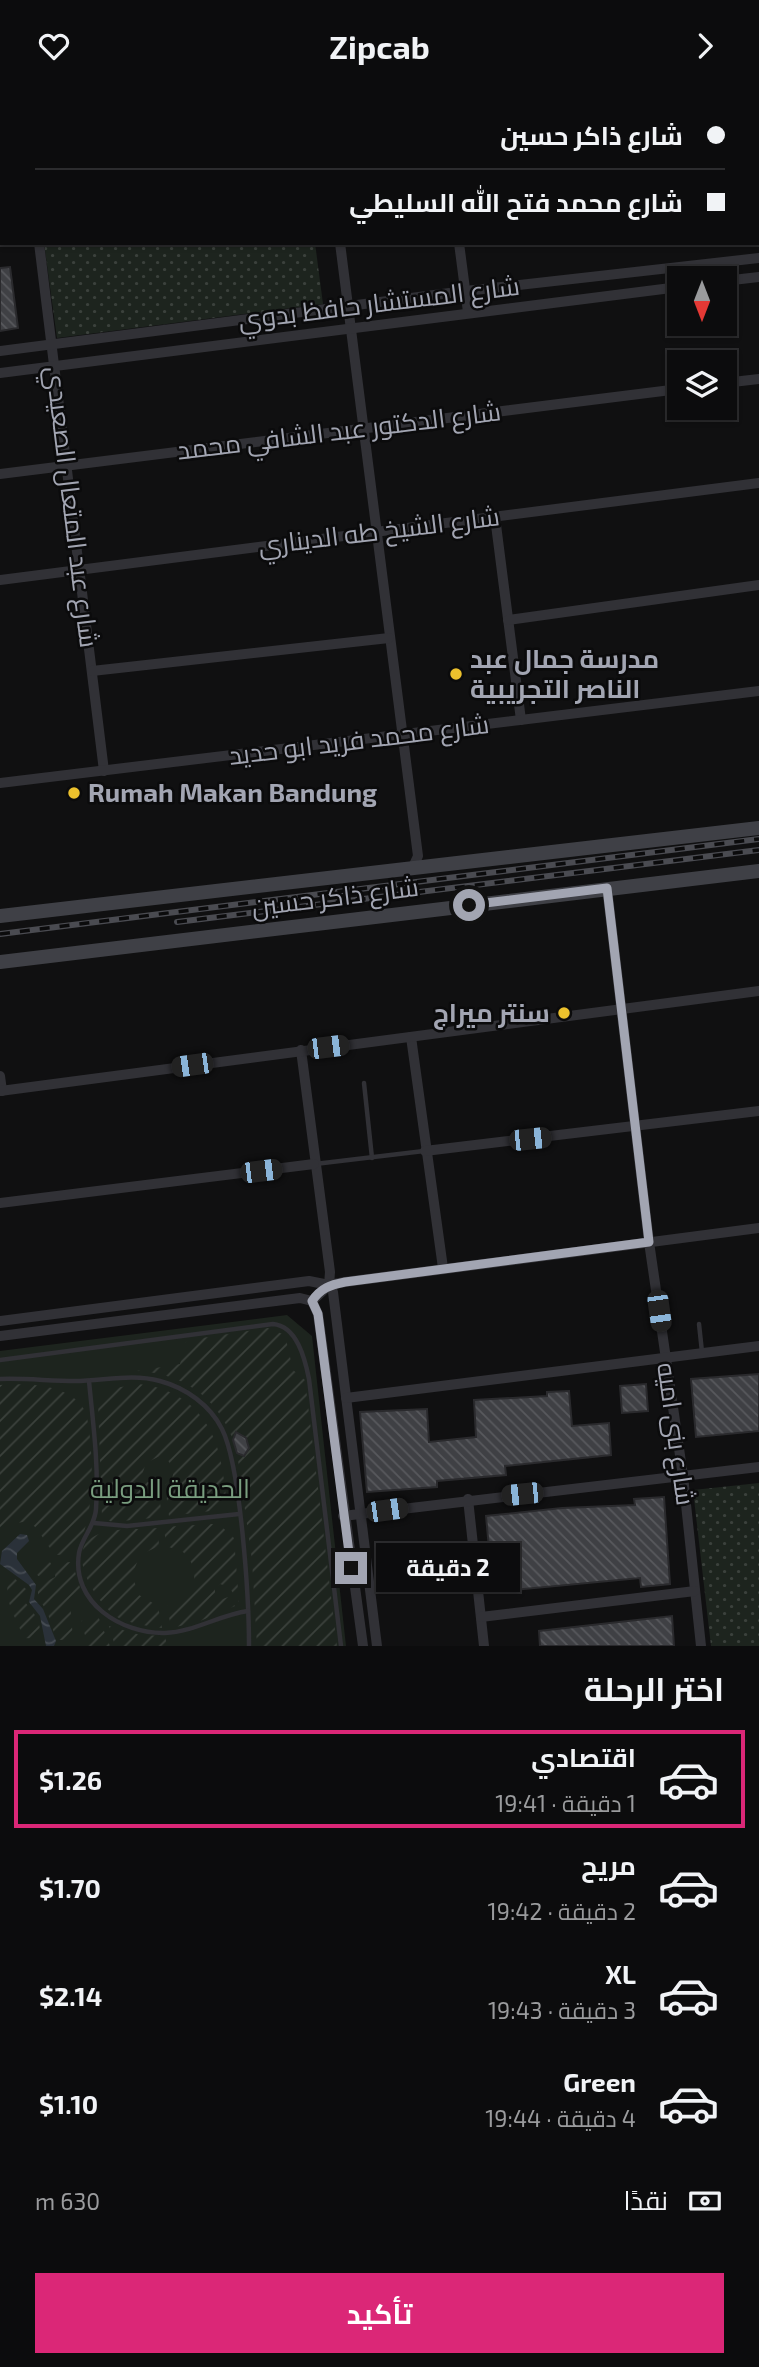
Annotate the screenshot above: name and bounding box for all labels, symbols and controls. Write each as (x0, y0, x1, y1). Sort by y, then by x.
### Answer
icon: heart (35, 27, 73, 65)
text: Zipcab (329, 27, 430, 65)
icon: forward (686, 27, 724, 65)
text: شارع ذاكر حسين (500, 119, 683, 150)
text: شارع محمد فتح الله السليطي (349, 186, 683, 217)
north arrow (667, 266, 737, 336)
map controls (667, 266, 737, 420)
street label: شارع المستشار حافظ بدوي (236, 269, 522, 340)
button: layers (667, 350, 737, 420)
street label: شارع عبد المتعال الصعيدي (35, 364, 106, 650)
street label: شارع الدكتور عبد الشافي محمد (175, 394, 503, 472)
street label: شارع الشيخ طه الديناري (256, 499, 502, 566)
place label: مدرسة جمال عبد الناصر التجريبية (470, 642, 659, 704)
marker: مدرسة جمال عبد الناصر التجريبية (448, 666, 464, 682)
street label: شارع محمد فريد ابو حديد (227, 707, 491, 773)
place label: Rumah Makan Bandung (88, 776, 377, 807)
marker: Rumah Makan Bandung (66, 785, 82, 801)
street label: شارع ذاكر حسين (249, 870, 421, 924)
route start (453, 889, 485, 921)
place label: سنتر ميراج (433, 996, 550, 1030)
marker: سنتر ميراج (556, 1005, 572, 1021)
car (306, 1034, 351, 1060)
car (170, 1052, 215, 1078)
car (509, 1126, 552, 1152)
car (239, 1158, 284, 1184)
car (646, 1289, 673, 1333)
street label: شارع بنى اميه (649, 1360, 703, 1508)
park label: الحديقة الدولية (90, 1472, 250, 1504)
car (501, 1481, 544, 1507)
car (365, 1497, 410, 1523)
callout: 2 دقيقة (376, 1543, 519, 1593)
route end (335, 1552, 367, 1584)
text: 2 دقيقة (406, 1553, 490, 1581)
text: اختر الرحلة (584, 1669, 724, 1707)
text: اقتصادي (531, 1741, 636, 1772)
icon: car (657, 1748, 720, 1811)
text: $1.26 (39, 1764, 102, 1795)
text: 1 دقيقة · 19:41 (495, 1789, 636, 1817)
text: مريح (581, 1849, 636, 1880)
icon: car (657, 1856, 720, 1919)
text: $1.70 (39, 1872, 101, 1903)
text: 2 دقيقة · 19:42 (488, 1897, 636, 1925)
text: XL (605, 1958, 636, 1989)
icon: car (657, 1964, 720, 2027)
text: $2.14 (39, 1980, 102, 2011)
text: 3 دقيقة · 19:43 (488, 1996, 636, 2024)
text: Green (563, 2066, 636, 2097)
icon: car (657, 2072, 720, 2135)
text: $1.10 (39, 2088, 98, 2119)
text: 4 دقيقة · 19:44 (485, 2104, 636, 2132)
icon: cash (686, 2182, 724, 2220)
text: نقدًا (624, 2184, 668, 2215)
text: 630 m (35, 2187, 100, 2215)
button: تأكيد (35, 2273, 724, 2353)

